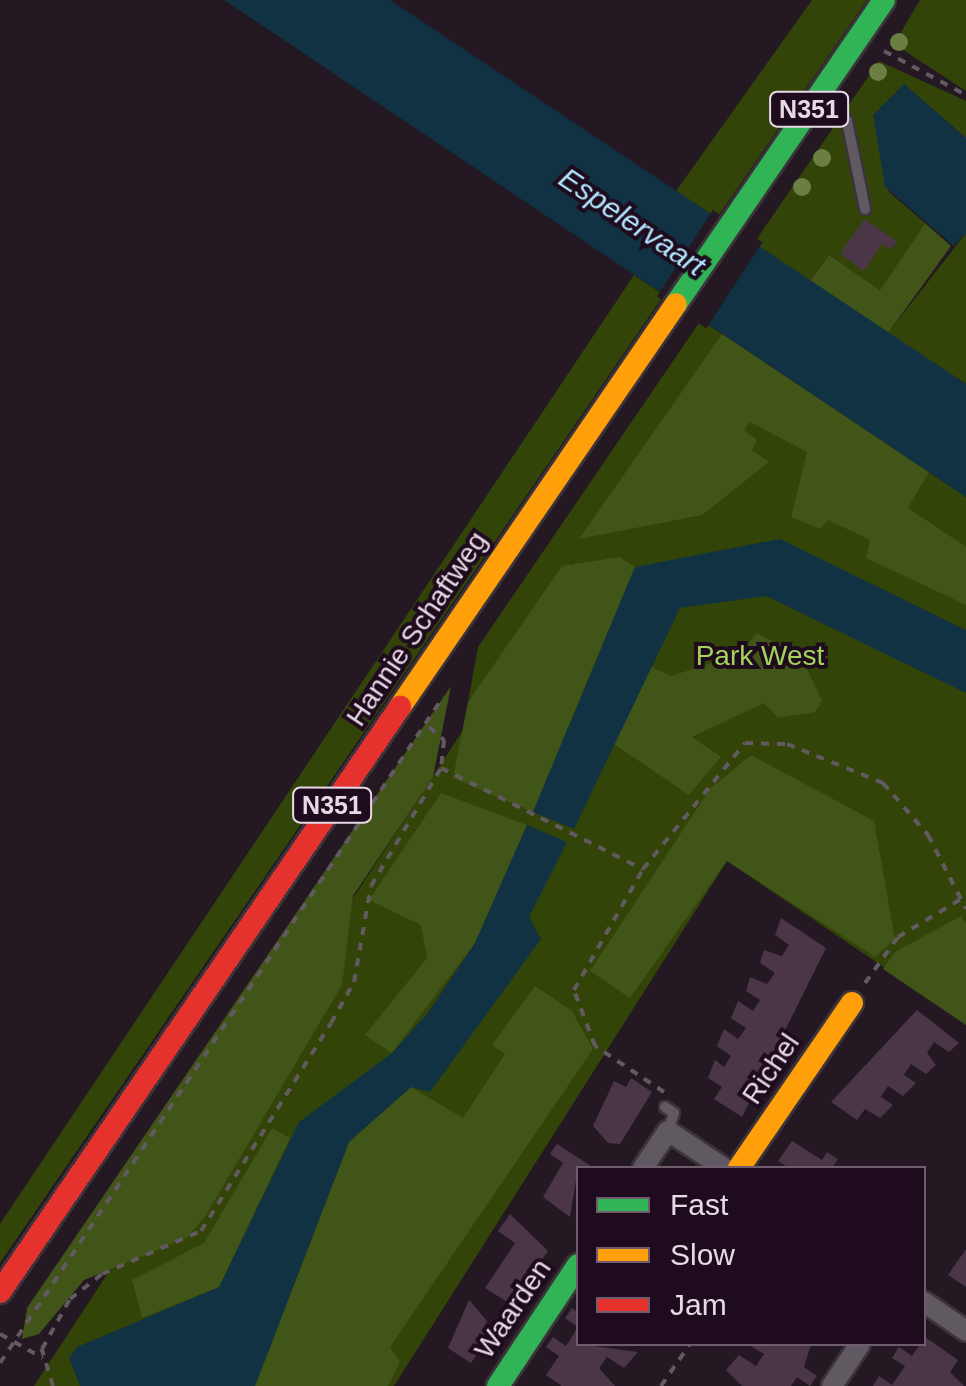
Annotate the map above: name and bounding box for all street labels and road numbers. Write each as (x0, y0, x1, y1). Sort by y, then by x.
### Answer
road number: N351 (769, 89, 849, 129)
street label: Hannie Schaftweg (340, 525, 494, 733)
road number: N351 (292, 785, 372, 825)
street label: Richel (735, 1027, 807, 1111)
street label: Waarden (468, 1253, 558, 1365)

